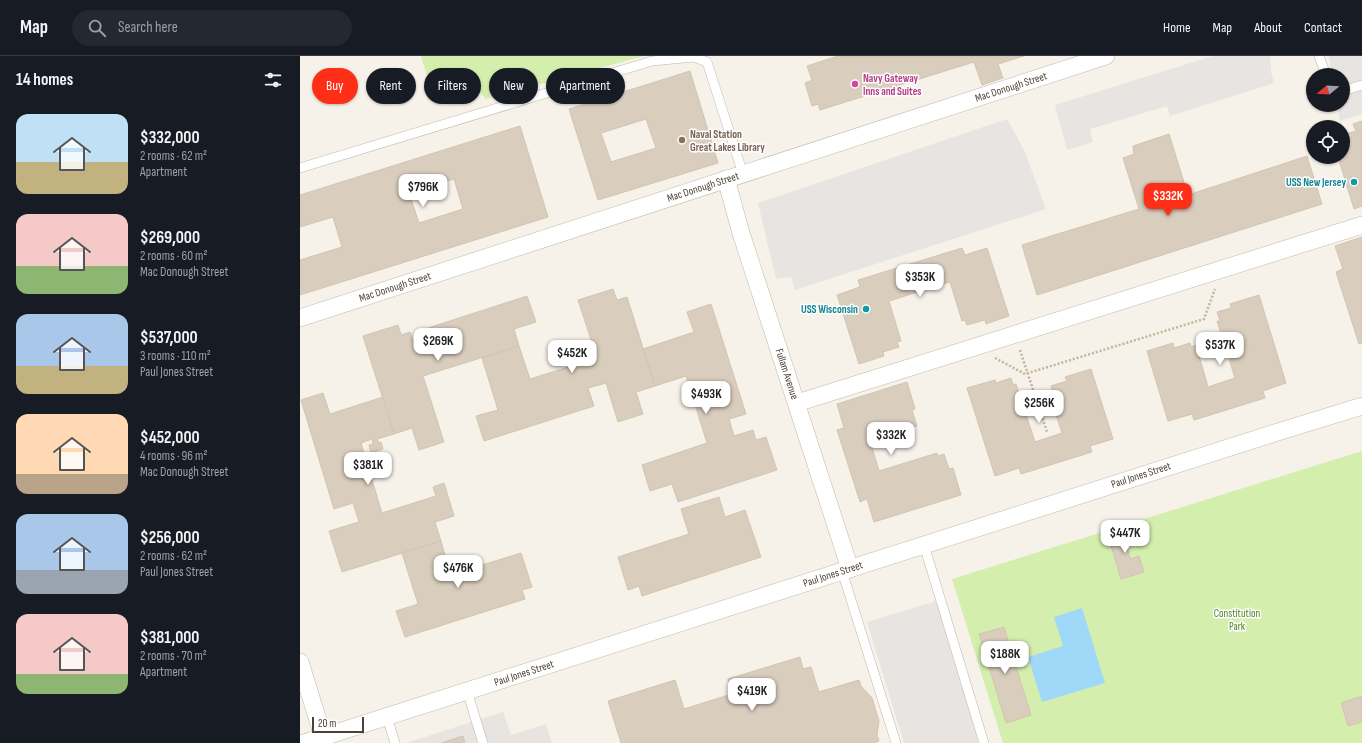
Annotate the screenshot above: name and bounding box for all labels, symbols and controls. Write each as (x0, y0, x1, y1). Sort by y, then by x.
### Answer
search box (72, 10, 352, 46)
text: Map (20, 16, 48, 39)
icon: search (86, 17, 108, 39)
text: Search here (118, 18, 178, 37)
text: Home (1163, 19, 1191, 36)
text: Map (1213, 19, 1232, 36)
text: About (1254, 19, 1282, 36)
text: Contact (1304, 19, 1342, 36)
chip: Buy (312, 68, 358, 104)
chip: Rent (366, 68, 416, 104)
chip: Filters (424, 68, 481, 104)
chip: New (489, 68, 538, 104)
chip: Apartment (546, 68, 625, 104)
north arrow (1306, 68, 1350, 112)
map controls (1306, 68, 1350, 164)
icon: filters (262, 69, 284, 91)
street label: Mac Donough Street (973, 69, 1049, 105)
text: 14 homes (16, 70, 73, 90)
place label: Navy Gateway Inns and Suites (863, 72, 922, 98)
marker: Navy Gateway Inns and Suites (850, 79, 860, 89)
button: locate (1306, 120, 1350, 164)
text: $332,000 (140, 128, 199, 148)
place label: Naval Station Great Lakes Library (690, 128, 765, 154)
icon: home (48, 130, 96, 178)
marker: Naval Station Great Lakes Library (677, 135, 687, 145)
text: 2 rooms · 62 m² (140, 148, 207, 164)
text: Apartment (140, 164, 187, 180)
street label: Mac Donough Street (665, 169, 741, 205)
pin: $796K (395, 174, 451, 208)
place label: USS New Jersey (1286, 176, 1346, 189)
marker: USS New Jersey (1349, 177, 1359, 187)
text: $796K (407, 179, 439, 195)
pin: $332K (1140, 183, 1196, 217)
text: $332K (1153, 188, 1183, 204)
text: $269,000 (140, 228, 200, 248)
icon: home (48, 230, 96, 278)
text: 2 rooms · 60 m² (140, 248, 207, 264)
text: Mac Donough Street (140, 264, 228, 280)
pin: $353K (892, 264, 948, 298)
street label: Mac Donough Street (357, 269, 433, 305)
text: $353K (905, 269, 935, 285)
place label: USS Wisconsin (801, 303, 858, 316)
marker: USS Wisconsin (861, 304, 871, 314)
text: $537,000 (140, 328, 198, 348)
pin: $269K (410, 328, 466, 362)
icon: home (48, 330, 96, 378)
pin: $537K (1192, 332, 1248, 366)
text: $269K (423, 333, 453, 349)
text: $537K (1205, 337, 1235, 353)
pin: $452K (544, 340, 600, 374)
text: $452K (557, 345, 587, 361)
street label: Fullam Avenue (773, 347, 801, 401)
text: 3 rooms · 110 m² (140, 348, 211, 364)
text: Paul Jones Street (140, 364, 213, 380)
pin: $493K (678, 381, 734, 415)
text: $493K (690, 386, 722, 402)
pin: $256K (1011, 390, 1067, 424)
text: $256K (1024, 395, 1054, 411)
pin: $332K (863, 422, 919, 456)
text: $332K (876, 427, 906, 443)
text: $452,000 (140, 428, 200, 448)
icon: home (48, 430, 96, 478)
text: 4 rooms · 96 m² (140, 448, 207, 464)
pin: $381K (340, 452, 396, 486)
text: $381K (353, 457, 383, 473)
street label: Paul Jones Street (1110, 459, 1173, 491)
text: Mac Donough Street (140, 464, 228, 480)
pin: $447K (1097, 520, 1153, 554)
text: $447K (1110, 525, 1140, 541)
text: $256,000 (140, 528, 200, 548)
icon: home (48, 530, 96, 578)
text: 2 rooms · 62 m² (140, 548, 207, 564)
pin: $476K (430, 555, 486, 589)
street label: Paul Jones Street (802, 558, 865, 590)
text: $476K (443, 560, 473, 576)
text: Paul Jones Street (140, 564, 213, 580)
park label: Constitution Park (1214, 607, 1261, 633)
text: $381,000 (140, 628, 199, 648)
icon: home (48, 630, 96, 678)
pin: $188K (977, 641, 1033, 675)
text: $188K (990, 646, 1020, 662)
text: 2 rooms · 70 m² (140, 648, 207, 664)
street label: Paul Jones Street (493, 657, 556, 689)
text: Apartment (140, 664, 187, 680)
pin: $419K (724, 678, 780, 712)
text: $419K (737, 683, 767, 699)
scale bar (312, 715, 364, 734)
text: 20 m (318, 717, 336, 730)

